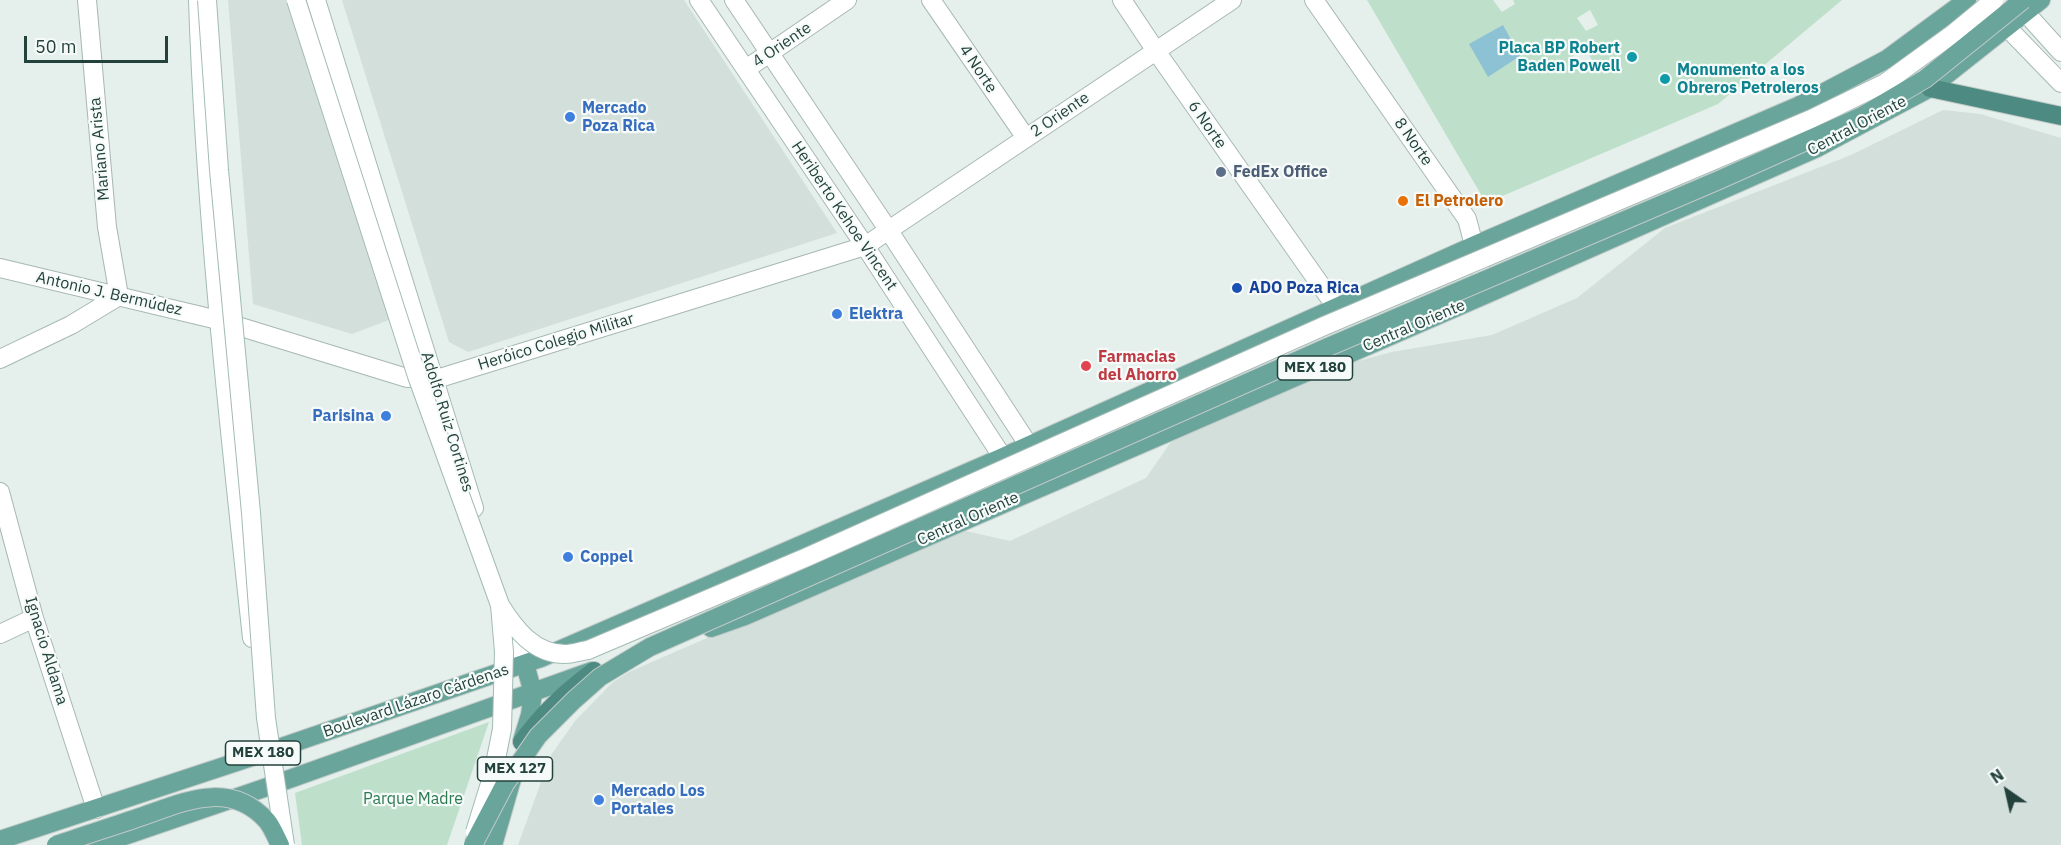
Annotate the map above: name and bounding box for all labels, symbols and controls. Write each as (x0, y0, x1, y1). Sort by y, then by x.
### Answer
street label: 4 Oriente (749, 18, 815, 72)
scale bar (27, 24, 171, 62)
text: 50 m (35, 35, 77, 58)
place label: Placa BP Robert Baden Powell (1499, 38, 1620, 76)
street label: 4 Norte (955, 41, 1001, 97)
marker: Placa BP Robert Baden Powell (1625, 50, 1639, 64)
place label: Monumento a los Obreros Petroleros (1677, 60, 1819, 98)
marker: Monumento a los Obreros Petroleros (1658, 72, 1672, 86)
street label: 2 Oriente (1027, 88, 1093, 142)
street label: Central Oriente (1804, 92, 1910, 160)
street label: Mariano Arista (86, 96, 114, 202)
street label: 6 Norte (1184, 97, 1230, 153)
place label: Mercado Poza Rica (582, 98, 655, 136)
marker: Mercado Poza Rica (563, 110, 577, 124)
street label: 8 Norte (1390, 114, 1436, 170)
street label: Heriberto Kehoe Vincent (787, 138, 901, 294)
place label: FedEx Office (1233, 162, 1328, 182)
marker: FedEx Office (1214, 165, 1228, 179)
place label: El Petrolero (1415, 191, 1503, 211)
marker: El Petrolero (1396, 194, 1410, 208)
street label: Antonio J. Bermúdez (34, 268, 184, 320)
place label: ADO Poza Rica (1249, 278, 1359, 298)
marker: ADO Poza Rica (1230, 281, 1244, 295)
street label: Central Oriente (1360, 296, 1468, 356)
place label: Elektra (849, 304, 903, 324)
marker: Elektra (830, 307, 844, 321)
street label: Heróico Colegio Militar (476, 309, 636, 375)
place label: Farmacias del Ahorro (1098, 347, 1177, 385)
street label: Adolfo Ruiz Cortines (417, 350, 477, 494)
road number: MEX 180 (1278, 356, 1352, 380)
marker: Farmacias del Ahorro (1079, 359, 1093, 373)
place label: Parisina (312, 406, 374, 426)
marker: Parisina (379, 409, 393, 423)
street label: Central Oriente (914, 488, 1022, 550)
place label: Coppel (580, 547, 633, 567)
marker: Coppel (561, 550, 575, 564)
street label: Ignacio Aldama (20, 595, 72, 707)
street label: Boulevard Lázaro Cárdenas (321, 660, 511, 742)
road number: MEX 180 (226, 741, 300, 765)
road number: MEX 127 (478, 757, 552, 781)
north arrow (1977, 761, 2037, 821)
text: N (1987, 765, 2007, 788)
place label: Mercado Los Portales (611, 781, 705, 819)
park label: Parque Madre (363, 789, 463, 809)
marker: Mercado Los Portales (592, 793, 606, 807)

